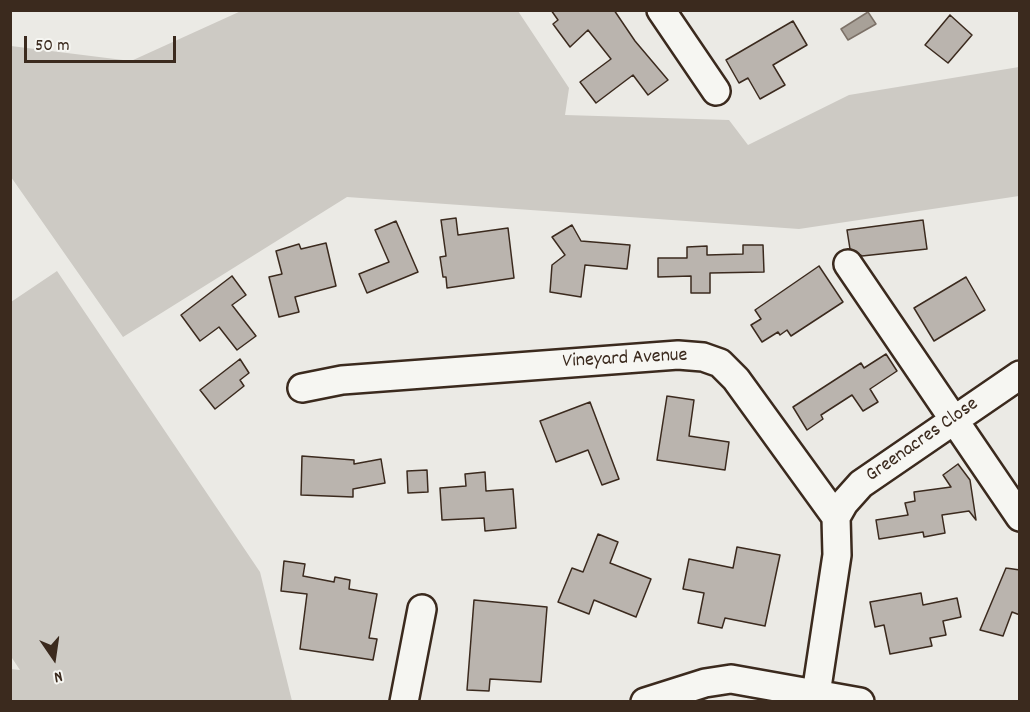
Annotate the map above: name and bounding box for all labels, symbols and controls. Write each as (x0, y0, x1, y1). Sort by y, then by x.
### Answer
scale bar (27, 24, 178, 62)
text: 50 m (35, 34, 70, 59)
street label: Vineyard Avenue (562, 345, 688, 375)
street label: Greenacres Close (862, 393, 984, 489)
north arrow (24, 628, 84, 688)
text: N (52, 664, 65, 688)

